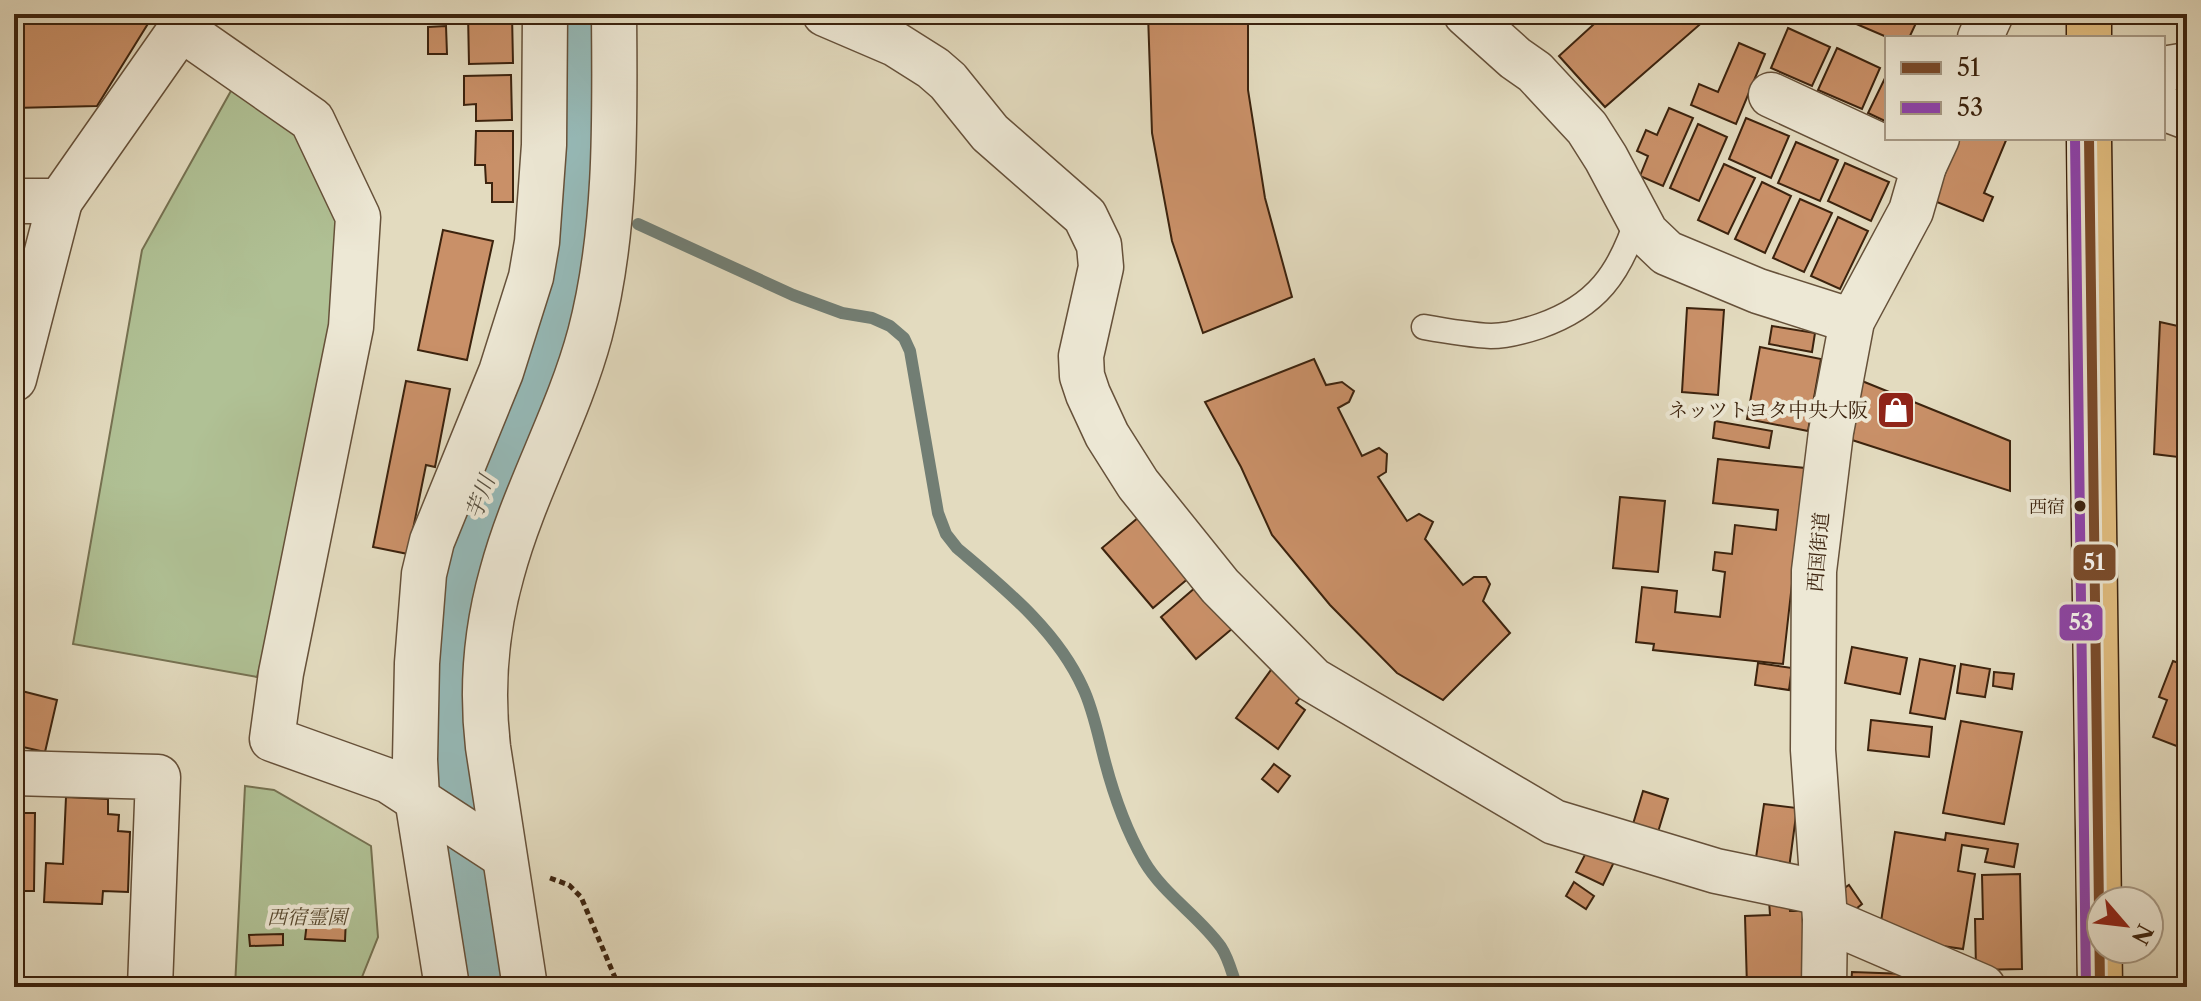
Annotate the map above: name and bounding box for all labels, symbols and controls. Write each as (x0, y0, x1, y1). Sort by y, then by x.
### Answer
legend (1885, 36, 2165, 140)
text: 51 (1957, 53, 1980, 82)
text: 53 (1957, 93, 1983, 122)
shop icon: ネッツトヨタ中央大阪 (1875, 389, 1917, 431)
place label: ネッツトヨタ中央大阪 (1668, 398, 1868, 422)
water label: 芋川 (460, 470, 501, 522)
place label: 西宿 (2029, 496, 2065, 518)
marker: 西宿 (2072, 498, 2088, 514)
street label: 西国街道 (1803, 511, 1833, 593)
line badge: 51 (2072, 543, 2117, 582)
text: 51 (2083, 549, 2105, 576)
line badge: 53 (2058, 603, 2104, 642)
text: 53 (2069, 609, 2093, 636)
north arrow (2085, 885, 2165, 965)
park label: 西宿霊園 (267, 905, 350, 929)
text: N (2126, 919, 2159, 949)

